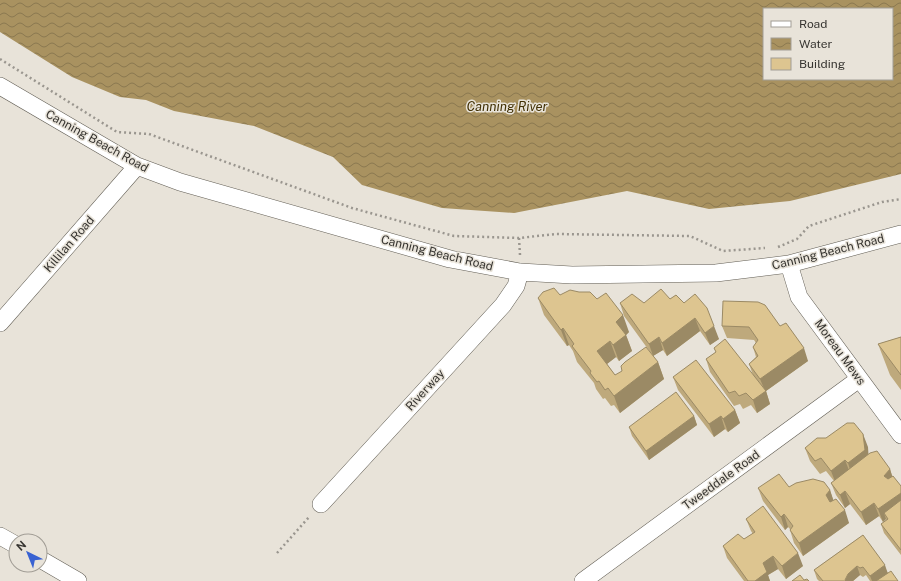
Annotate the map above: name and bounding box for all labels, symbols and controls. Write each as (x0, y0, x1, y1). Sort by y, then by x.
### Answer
legend (763, 8, 893, 80)
text: Road (799, 17, 827, 31)
text: Water (799, 37, 833, 51)
text: Building (799, 57, 845, 71)
water label: Canning River (466, 99, 548, 114)
street label: Canning Beach Road (43, 107, 151, 175)
street label: Killilan Road (41, 213, 97, 275)
street label: Canning Beach Road (770, 231, 886, 273)
street label: Canning Beach Road (379, 232, 495, 274)
street label: Moreau Mews (811, 316, 869, 388)
street label: Riverway (403, 366, 448, 414)
street label: Tweeddale Road (680, 447, 762, 513)
north arrow (8, 533, 48, 573)
text: N (14, 538, 28, 553)

